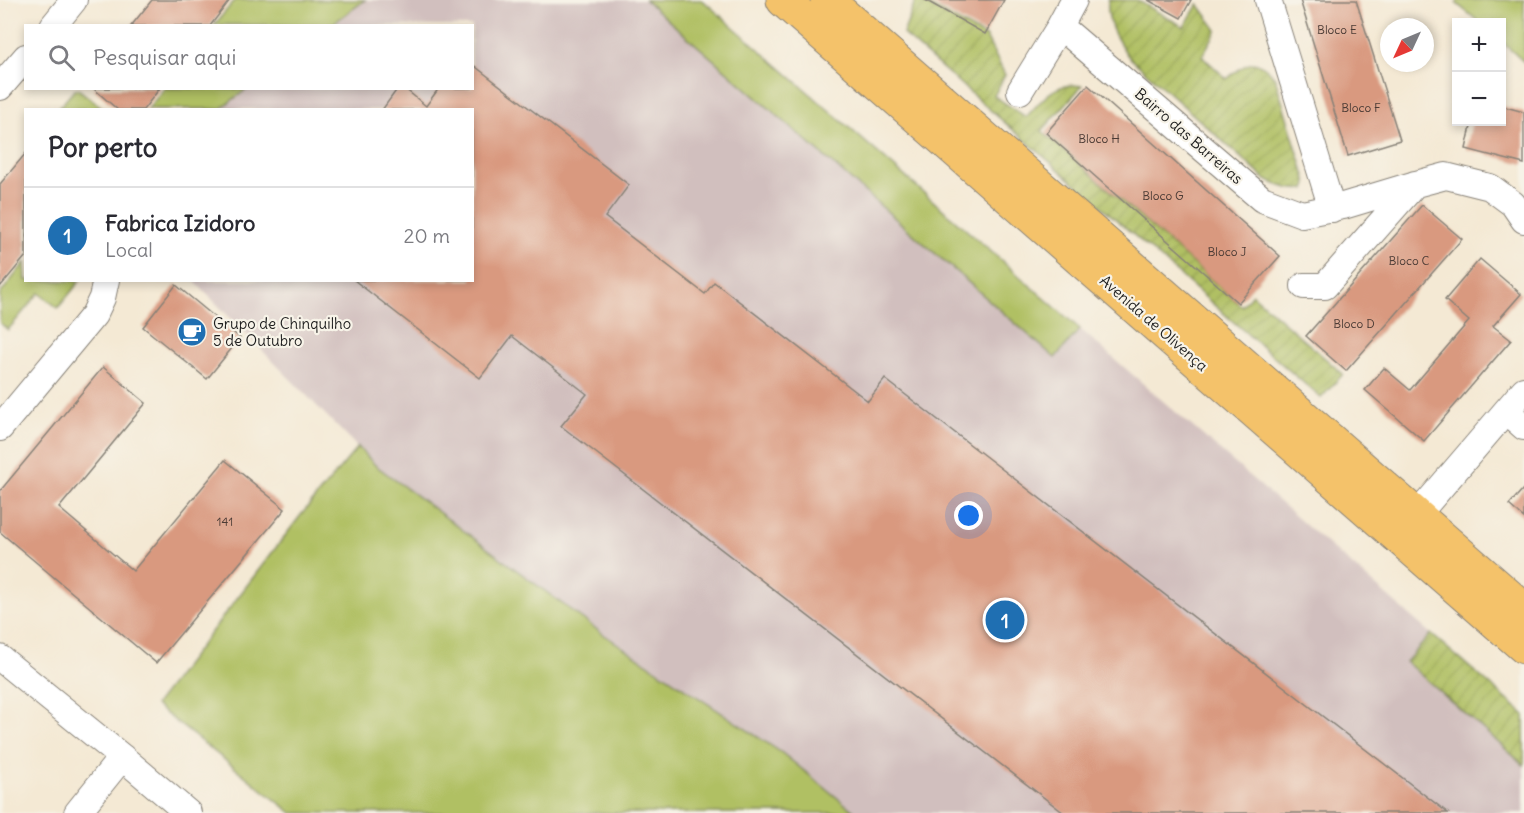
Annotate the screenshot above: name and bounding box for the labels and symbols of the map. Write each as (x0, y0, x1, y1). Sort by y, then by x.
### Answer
north arrow (1380, 18, 1434, 72)
house number: Bloco E (1317, 22, 1357, 37)
street label: Bairro das Barreiras (1131, 84, 1247, 188)
house number: Bloco F (1341, 100, 1381, 115)
house number: Bloco H (1078, 131, 1120, 146)
house number: Bloco G (1142, 188, 1184, 203)
house number: Bloco J (1207, 244, 1247, 259)
house number: Bloco C (1389, 253, 1429, 268)
street label: Avenida de Olivença (1096, 271, 1212, 375)
place label: Grupo de Chinquilho 5 de Outubro (213, 314, 351, 350)
cafe icon: Grupo de Chinquilho 5 de Outubro (176, 316, 208, 348)
house number: Bloco D (1333, 316, 1375, 331)
your location (954, 501, 983, 530)
house number: 141 (217, 514, 233, 529)
pin: 1 (986, 598, 1024, 642)

